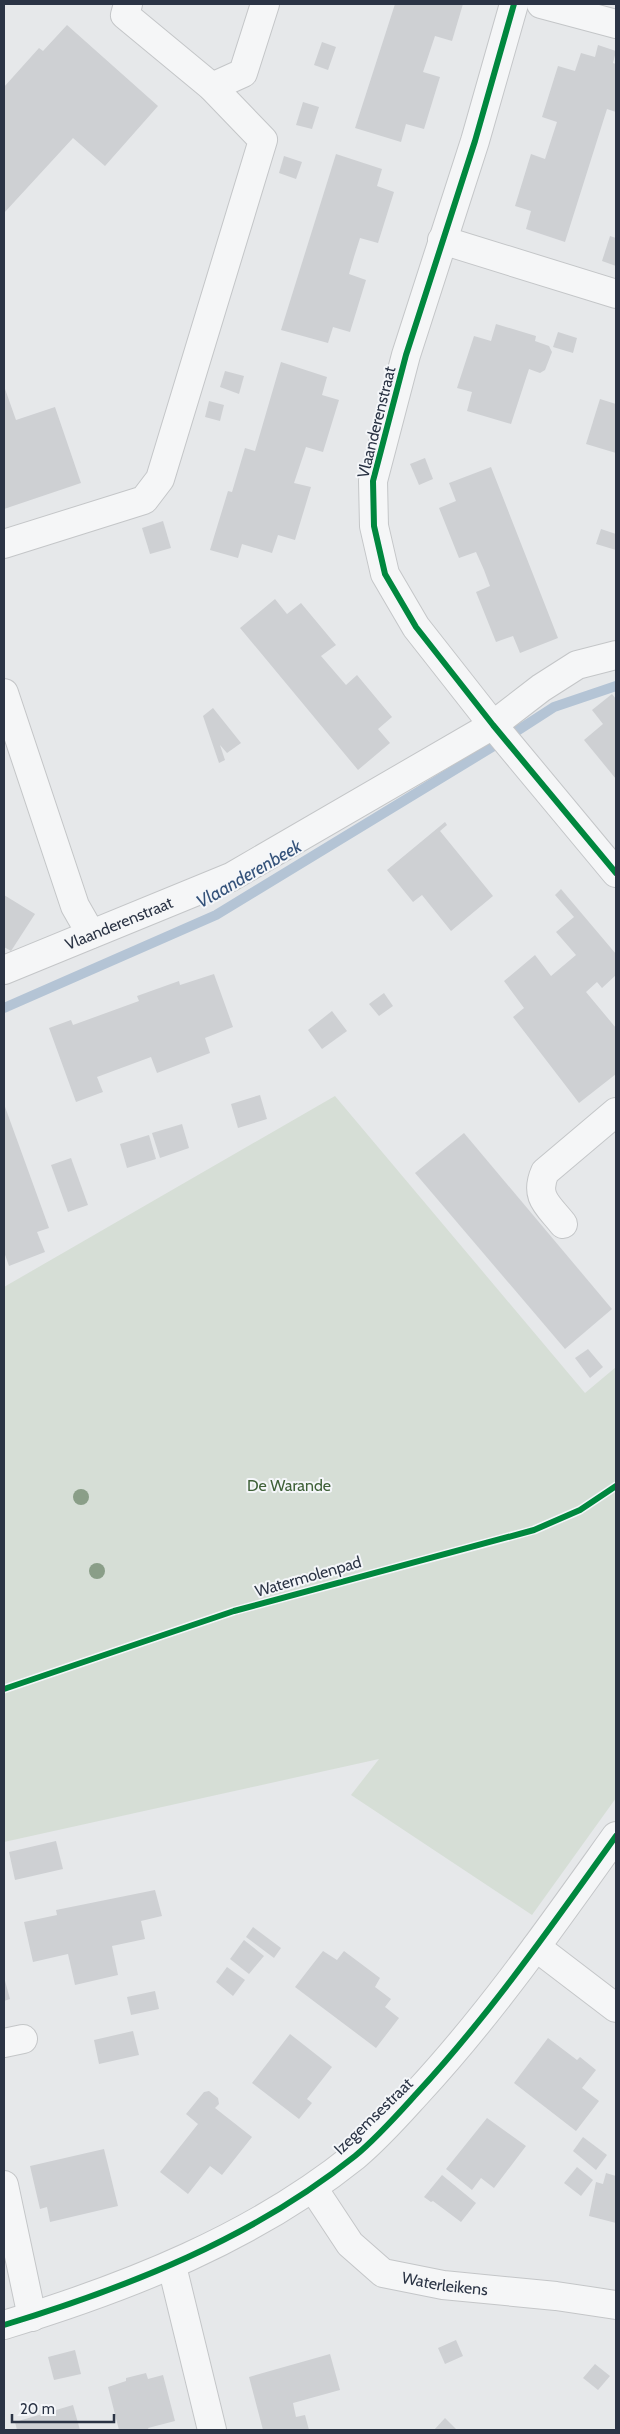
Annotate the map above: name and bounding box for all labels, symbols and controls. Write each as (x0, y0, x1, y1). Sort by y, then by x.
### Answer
street label: Vlaanderenstraat (353, 364, 400, 480)
water label: Vlaanderenbeek (193, 834, 307, 913)
street label: Vlaanderenstraat (62, 893, 176, 954)
park label: De Warande (247, 1476, 331, 1495)
street label: Watermolenpad (253, 1552, 363, 1601)
street label: Izegemsestraat (330, 2074, 417, 2159)
street label: Waterleikens (400, 2268, 489, 2299)
scale bar (12, 2392, 115, 2424)
text: 20 m (20, 2400, 55, 2418)

